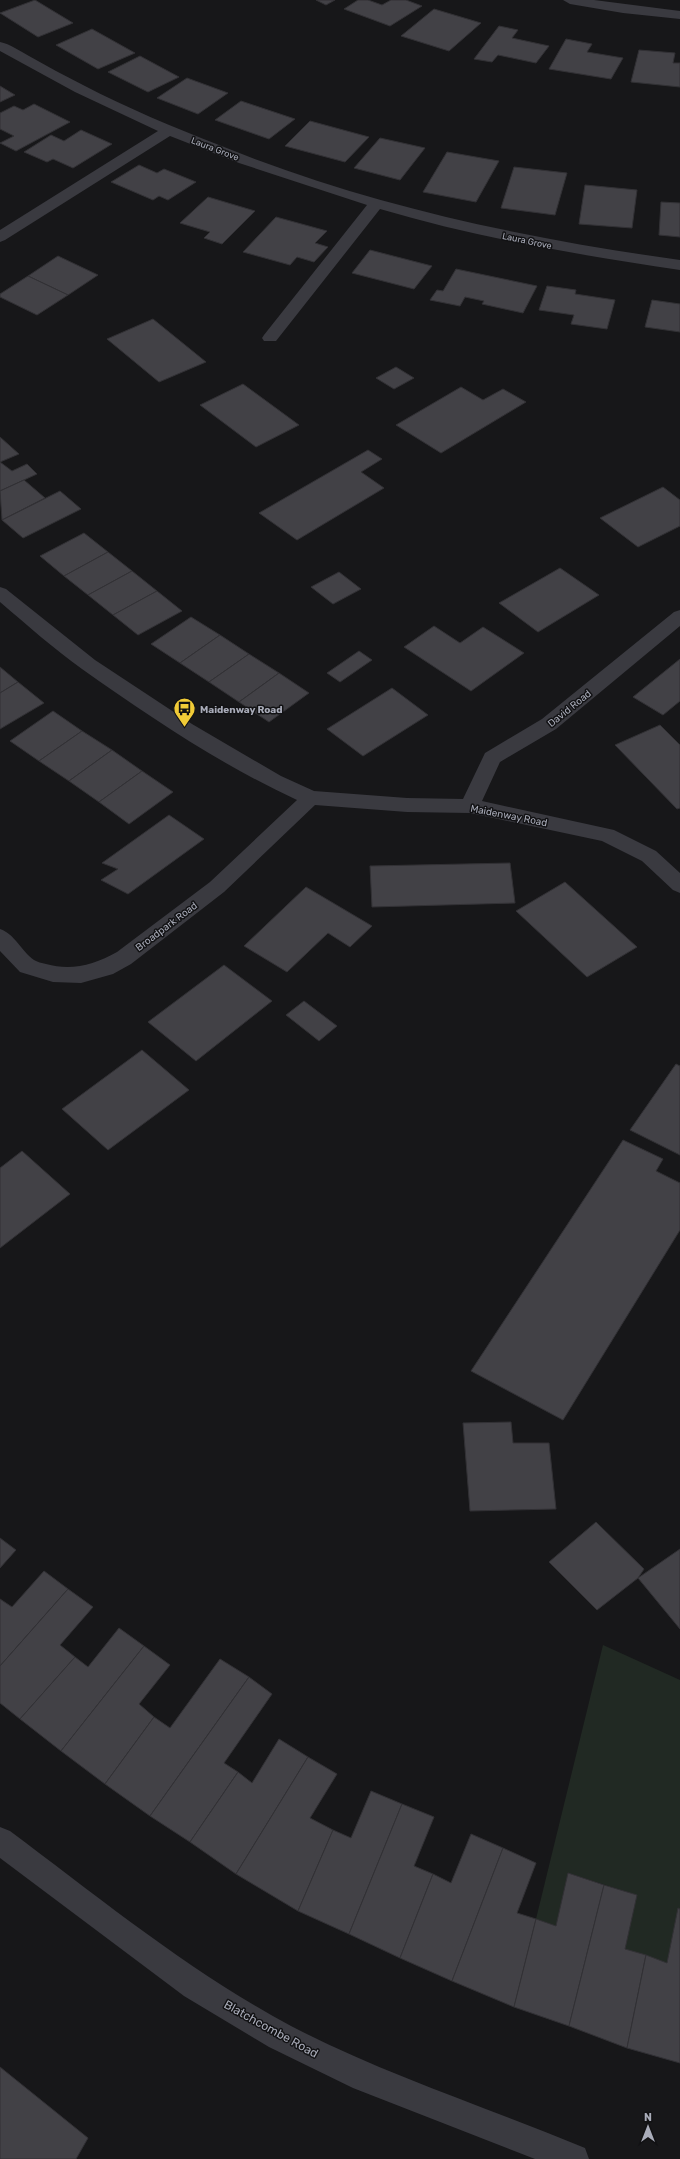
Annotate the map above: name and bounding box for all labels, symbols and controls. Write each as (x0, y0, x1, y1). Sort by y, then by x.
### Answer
street label: Laura Grove (190, 135, 240, 163)
street label: Laura Grove (501, 231, 553, 251)
street label: David Road (546, 688, 594, 730)
bus stop icon: Maidenway Road (172, 696, 198, 729)
place label: Maidenway Road (200, 704, 283, 716)
street label: Maidenway Road (469, 803, 548, 829)
street label: Broadpark Road (133, 900, 200, 954)
street label: Blatchcombe Road (221, 1997, 321, 2061)
north arrow (628, 2107, 668, 2147)
text: N (644, 2111, 652, 2124)

